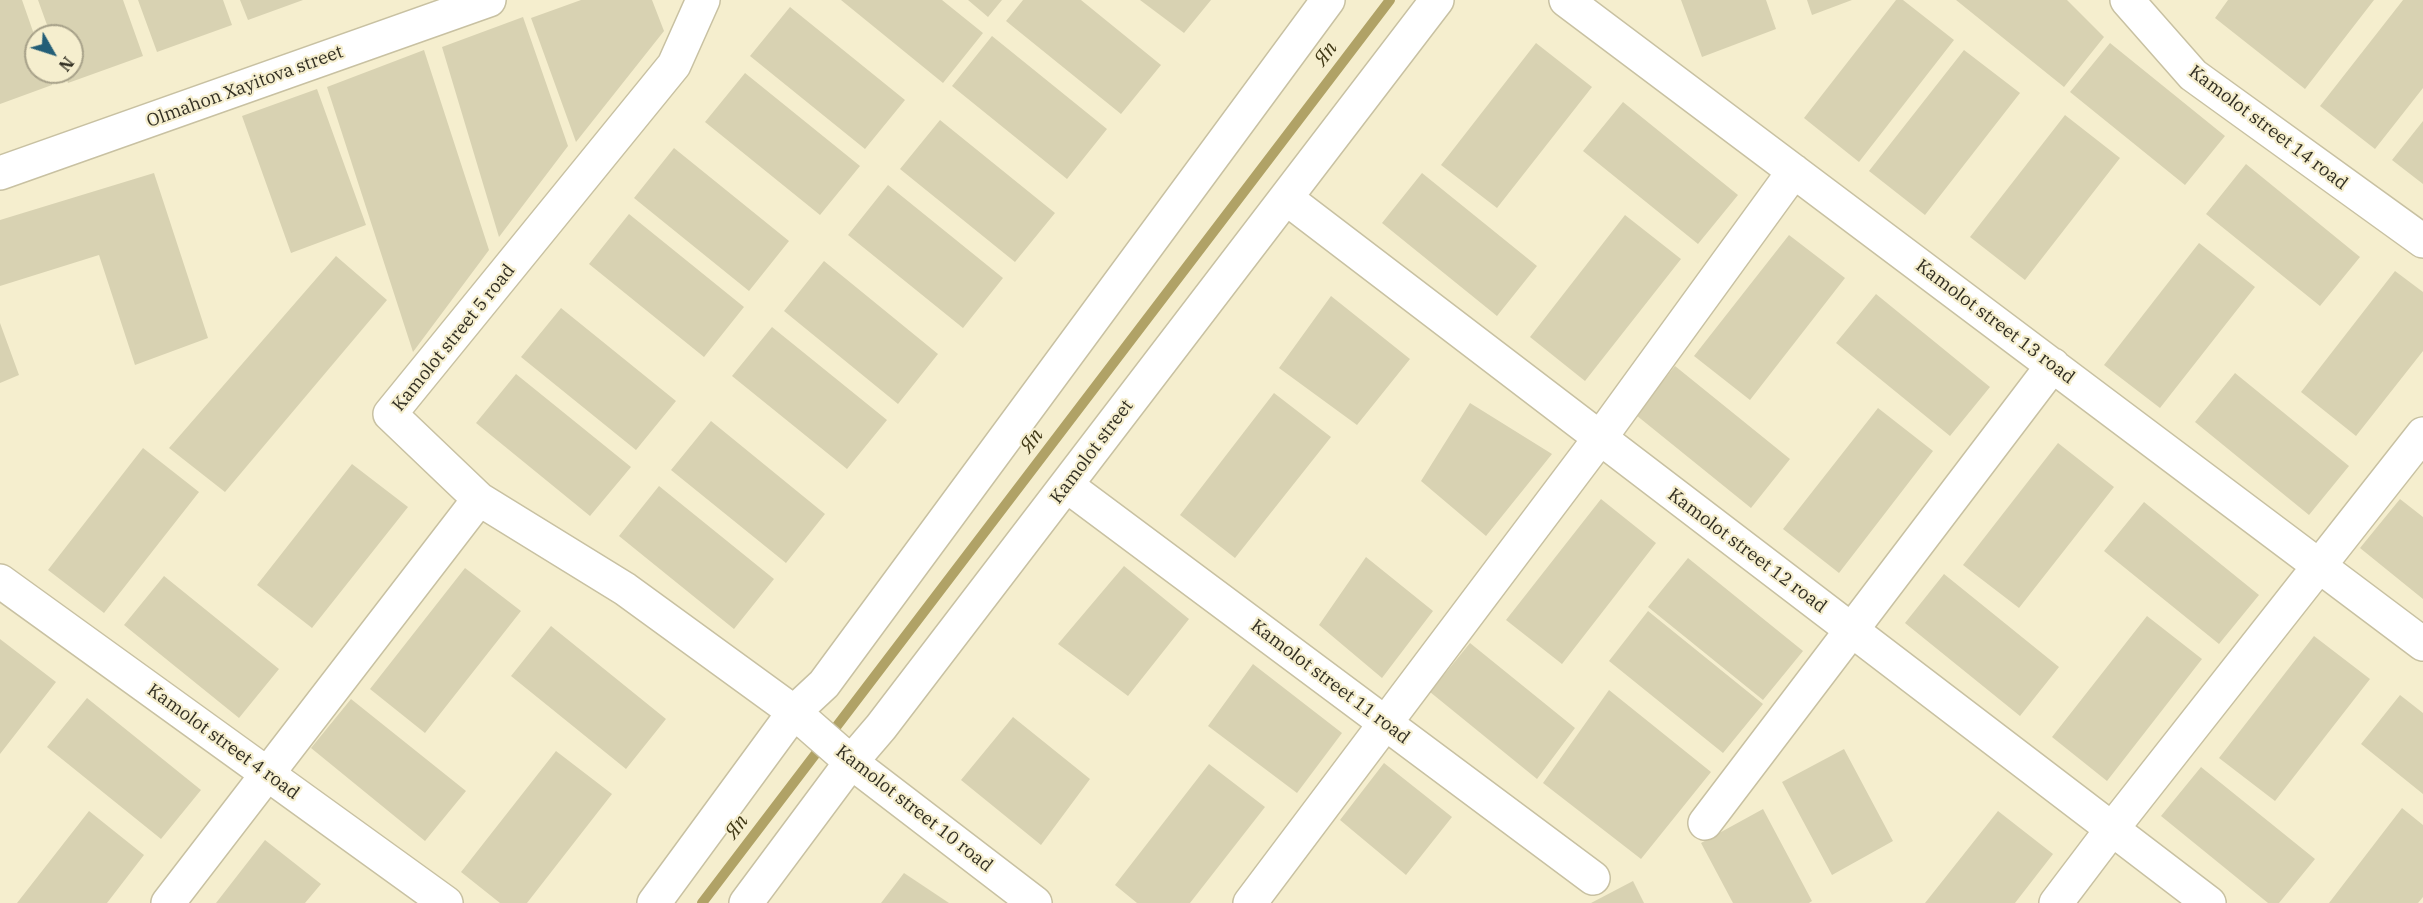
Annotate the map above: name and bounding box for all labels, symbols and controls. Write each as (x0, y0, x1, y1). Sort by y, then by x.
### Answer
north arrow (24, 24, 84, 84)
water label: Яп (1309, 37, 1343, 71)
street label: Olmahon Xayitova street (144, 41, 346, 133)
text: N (55, 53, 78, 75)
street label: Kamolot street 14 road (2184, 61, 2352, 195)
street label: Kamolot street 13 road (1911, 255, 2079, 389)
street label: Kamolot street 5 road (388, 260, 520, 416)
street label: Kamolot street (1046, 396, 1138, 508)
water label: Яп (1015, 424, 1049, 458)
street label: Kamolot street 12 road (1663, 484, 1831, 618)
street label: Kamolot street 11 road (1246, 615, 1414, 749)
street label: Kamolot street 4 road (143, 680, 303, 804)
street label: Kamolot street 10 road (831, 741, 997, 877)
water label: Яп (720, 810, 754, 844)

